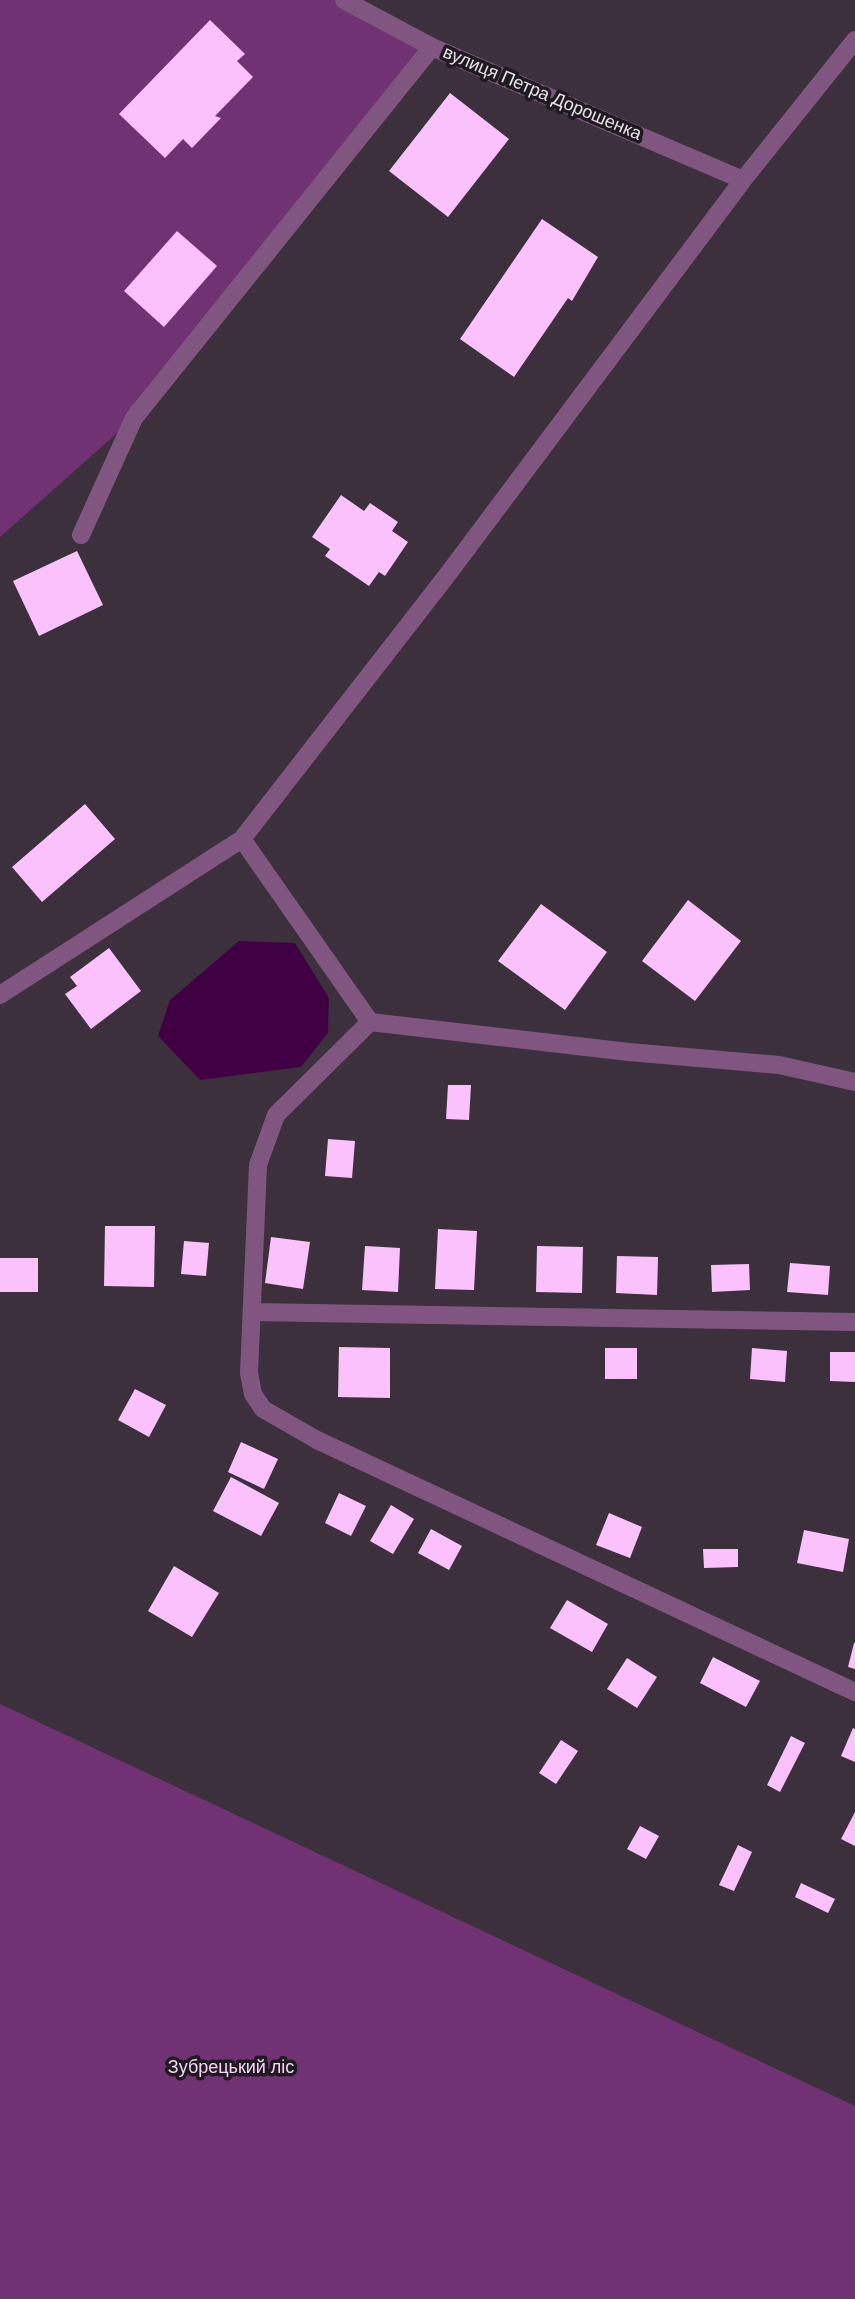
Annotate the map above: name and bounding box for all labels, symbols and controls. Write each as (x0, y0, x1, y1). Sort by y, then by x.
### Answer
street label: вулиця Петра Дорошенка (439, 42, 645, 146)
park label: Зубрецький ліс (168, 2057, 294, 2079)

